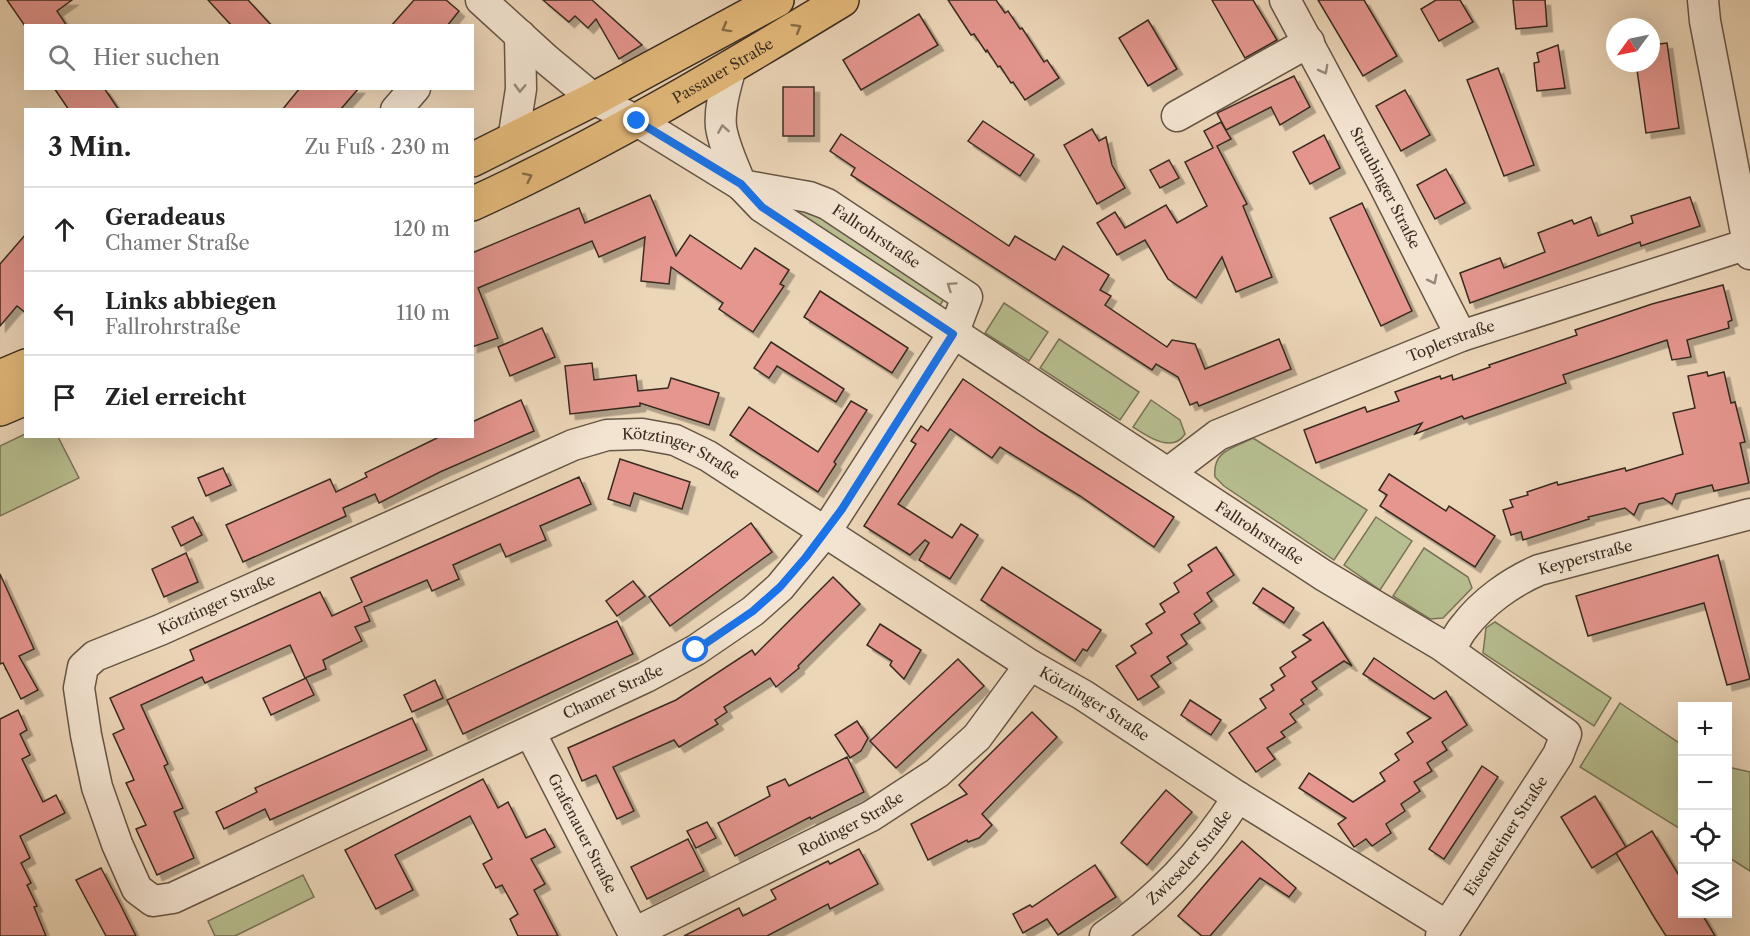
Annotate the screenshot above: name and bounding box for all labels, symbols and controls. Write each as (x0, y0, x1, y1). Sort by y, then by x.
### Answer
north arrow (1606, 18, 1660, 72)
one-way arrow (722, 21, 732, 32)
one-way arrow (791, 23, 801, 35)
search box (24, 24, 474, 90)
street label: Passauer Straße (669, 34, 776, 108)
icon: search (45, 41, 78, 74)
text: Hier suchen (93, 44, 220, 71)
one-way arrow (1316, 63, 1328, 74)
one-way arrow (514, 83, 527, 92)
route end (623, 107, 649, 133)
one-way arrow (717, 124, 729, 134)
street label: Straubinger Straße (1346, 124, 1425, 252)
text: 3 Min. (48, 131, 131, 163)
text: Zu Fuß · 230 m (305, 135, 450, 159)
one-way arrow (522, 172, 533, 184)
street label: Fallrohrstraße (829, 200, 924, 272)
text: Geradeaus (105, 204, 225, 231)
icon: ahead (48, 213, 81, 246)
text: 120 m (393, 217, 450, 241)
text: Chamer Straße (105, 231, 250, 255)
one-way arrow (1426, 274, 1437, 284)
one-way arrow (946, 283, 957, 294)
text: Links abbiegen (105, 288, 277, 315)
icon: left (48, 297, 81, 330)
text: 110 m (397, 301, 450, 325)
text: Fallrohrstraße (105, 315, 241, 339)
street label: Toplerstraße (1404, 316, 1497, 366)
icon: arrive (48, 381, 81, 414)
text: Ziel erreicht (105, 384, 246, 411)
street label: Kötztinger Straße (622, 424, 744, 483)
street label: Fallrohrstraße (1212, 497, 1308, 569)
street label: Keyperstraße (1536, 536, 1634, 579)
street label: Kötztinger Straße (155, 570, 278, 639)
route start (682, 636, 708, 662)
street label: Chamer Straße (560, 660, 666, 723)
street label: Kötztinger Straße (1036, 662, 1153, 745)
map controls (1678, 702, 1732, 918)
button: + (1678, 702, 1732, 756)
button: − (1678, 756, 1732, 810)
street label: Grafenauer Straße (544, 770, 621, 896)
street label: Eisensteiner Straße (1460, 772, 1551, 899)
street label: Rodinger Straße (795, 787, 907, 859)
street label: Zwieseler Straße (1143, 806, 1236, 909)
button: locate (1678, 810, 1732, 864)
button: layers (1678, 864, 1732, 918)

